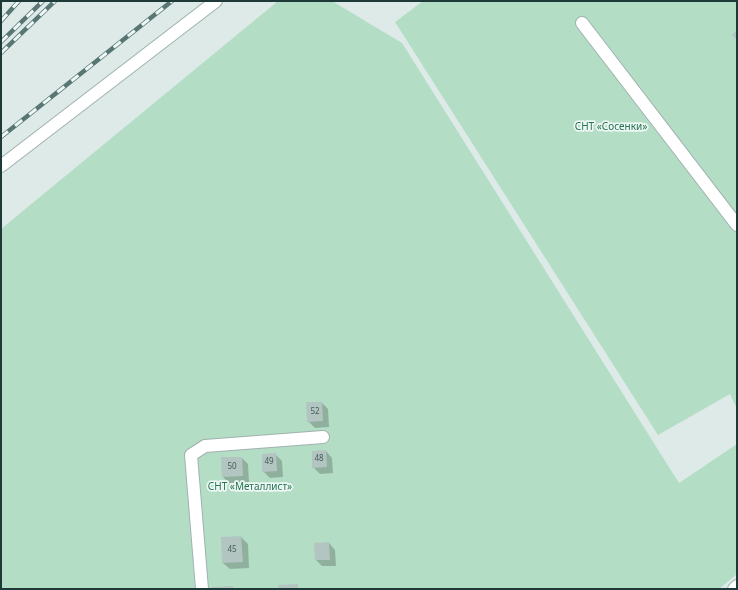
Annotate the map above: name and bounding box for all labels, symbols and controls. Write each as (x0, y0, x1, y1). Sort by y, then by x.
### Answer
park label: СНТ «Сосенки» (575, 121, 647, 133)
house number: 52 (310, 407, 320, 417)
house number: 48 (314, 454, 324, 464)
house number: 49 (264, 457, 274, 467)
house number: 50 (227, 462, 237, 472)
park label: СНТ «Металлист» (208, 481, 292, 493)
house number: 45 (227, 545, 237, 555)

